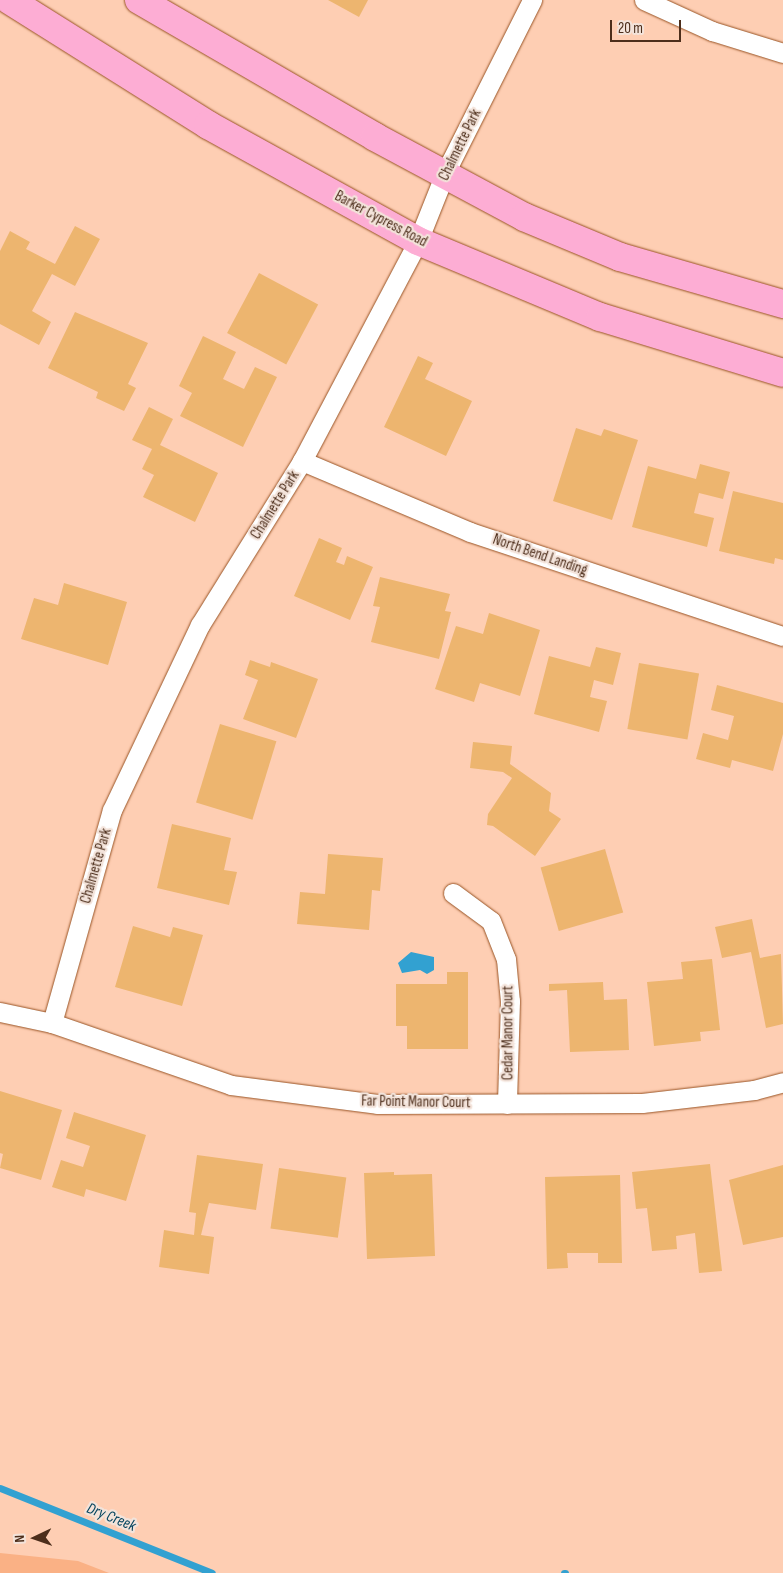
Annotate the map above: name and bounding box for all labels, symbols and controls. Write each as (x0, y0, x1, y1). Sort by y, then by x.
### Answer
scale bar (613, 10, 684, 42)
text: 20 m (618, 19, 643, 38)
street label: Chalmette Park (435, 106, 485, 184)
street label: Barker Cypress Road (332, 187, 430, 251)
street label: Chalmette Park (247, 467, 303, 543)
street label: North Bend Landing (490, 530, 590, 580)
street label: Chalmette Park (77, 826, 115, 906)
street label: Cedar Manor Court (499, 986, 517, 1080)
street label: Far Point Manor Court (361, 1092, 471, 1112)
water label: Dry Creek (84, 1500, 138, 1536)
north arrow (10, 1513, 60, 1563)
text: N (11, 1535, 28, 1543)

